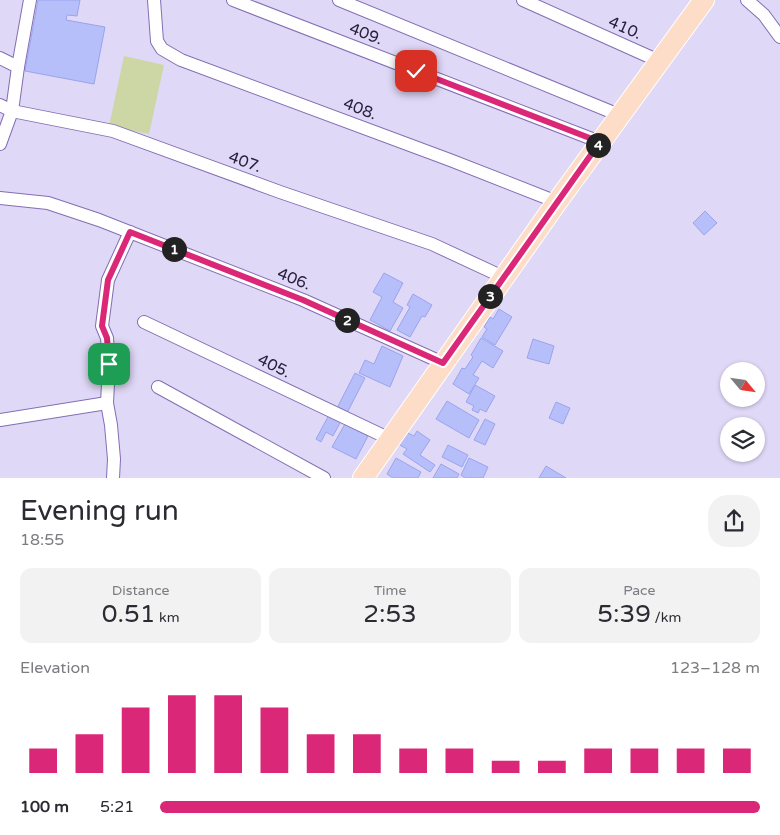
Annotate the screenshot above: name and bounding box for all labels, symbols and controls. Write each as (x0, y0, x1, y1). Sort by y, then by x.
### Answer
street label: 410. (605, 12, 645, 44)
street label: 409. (346, 19, 386, 49)
pin (395, 50, 437, 92)
icon: check (402, 57, 430, 85)
street label: 408. (340, 94, 380, 124)
pin: 4 (586, 132, 610, 158)
text: 4 (594, 137, 603, 154)
street label: 407. (226, 147, 264, 177)
pin: 1 (162, 236, 186, 262)
text: 1 (170, 241, 179, 258)
street label: 406. (274, 263, 314, 295)
pin: 3 (478, 284, 502, 308)
text: 3 (486, 288, 495, 305)
pin: 2 (334, 308, 360, 332)
text: 2 (343, 312, 352, 329)
pin (88, 343, 130, 385)
icon: arrive (95, 350, 123, 378)
street label: 405. (254, 350, 294, 382)
north arrow (720, 362, 765, 408)
map controls (720, 362, 765, 462)
button: layers (720, 417, 765, 462)
text: Evening run (20, 494, 179, 528)
button: share (708, 495, 760, 547)
text: 18:55 (20, 530, 64, 550)
text: Distance (112, 582, 169, 599)
text: Time (374, 582, 406, 599)
text: Pace (623, 582, 655, 599)
text: 0.51 (102, 599, 155, 629)
text: 2:53 (363, 599, 417, 629)
text: 5:39 (597, 599, 651, 629)
text: km (155, 609, 180, 626)
text: /km (651, 609, 681, 626)
text: Elevation (20, 658, 90, 678)
text: 123–128 m (670, 658, 760, 678)
text: 100 m (20, 797, 69, 817)
text: 5:21 (100, 797, 134, 817)

